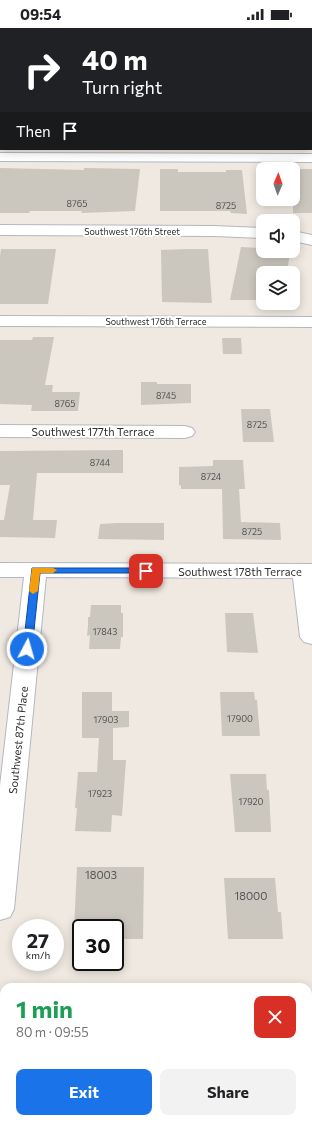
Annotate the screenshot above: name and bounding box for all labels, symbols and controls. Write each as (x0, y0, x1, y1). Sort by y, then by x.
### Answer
text: 09:54 (20, 5, 61, 23)
text: 40 m (82, 42, 148, 76)
icon: right (16, 44, 68, 96)
text: Turn right (82, 76, 162, 98)
icon: arrive (59, 120, 81, 142)
text: Then (16, 122, 51, 140)
north arrow (256, 162, 300, 206)
map controls (256, 162, 300, 310)
house number: 8765 (67, 198, 87, 209)
house number: 8725 (216, 200, 236, 211)
button: sound (256, 214, 300, 258)
street label: Southwest 176th Street (84, 226, 180, 237)
button: layers (256, 266, 300, 310)
street label: Southwest 176th Terrace (105, 316, 207, 327)
house number: 8745 (156, 390, 176, 401)
house number: 8765 (55, 398, 75, 409)
house number: 8725 (247, 419, 267, 430)
street label: Southwest 177th Terrace (32, 425, 155, 438)
house number: 8744 (90, 457, 111, 468)
house number: 8724 (201, 471, 222, 482)
house number: 8725 (242, 526, 262, 537)
pin (129, 554, 163, 588)
icon: arrive (135, 560, 157, 582)
street label: Southwest 178th Terrace (178, 565, 302, 578)
house number: 17843 (93, 626, 117, 637)
position arrow (6, 628, 48, 670)
street label: Southwest 87th Place (6, 685, 30, 794)
house number: 17900 (227, 713, 253, 724)
house number: 17903 (93, 714, 119, 725)
house number: 17923 (88, 788, 112, 799)
house number: 17920 (239, 796, 264, 807)
house number: 18003 (85, 868, 117, 881)
house number: 18000 (235, 889, 267, 902)
speed limit sign: 30 (72, 919, 124, 971)
text: 27 (27, 928, 49, 952)
text: km/h (26, 949, 50, 961)
text: 1 min (16, 994, 73, 1023)
button: close (254, 996, 296, 1038)
text: 80 m · 09:55 (16, 1024, 89, 1040)
button: Exit (16, 1069, 152, 1115)
button: Share (160, 1069, 296, 1115)

